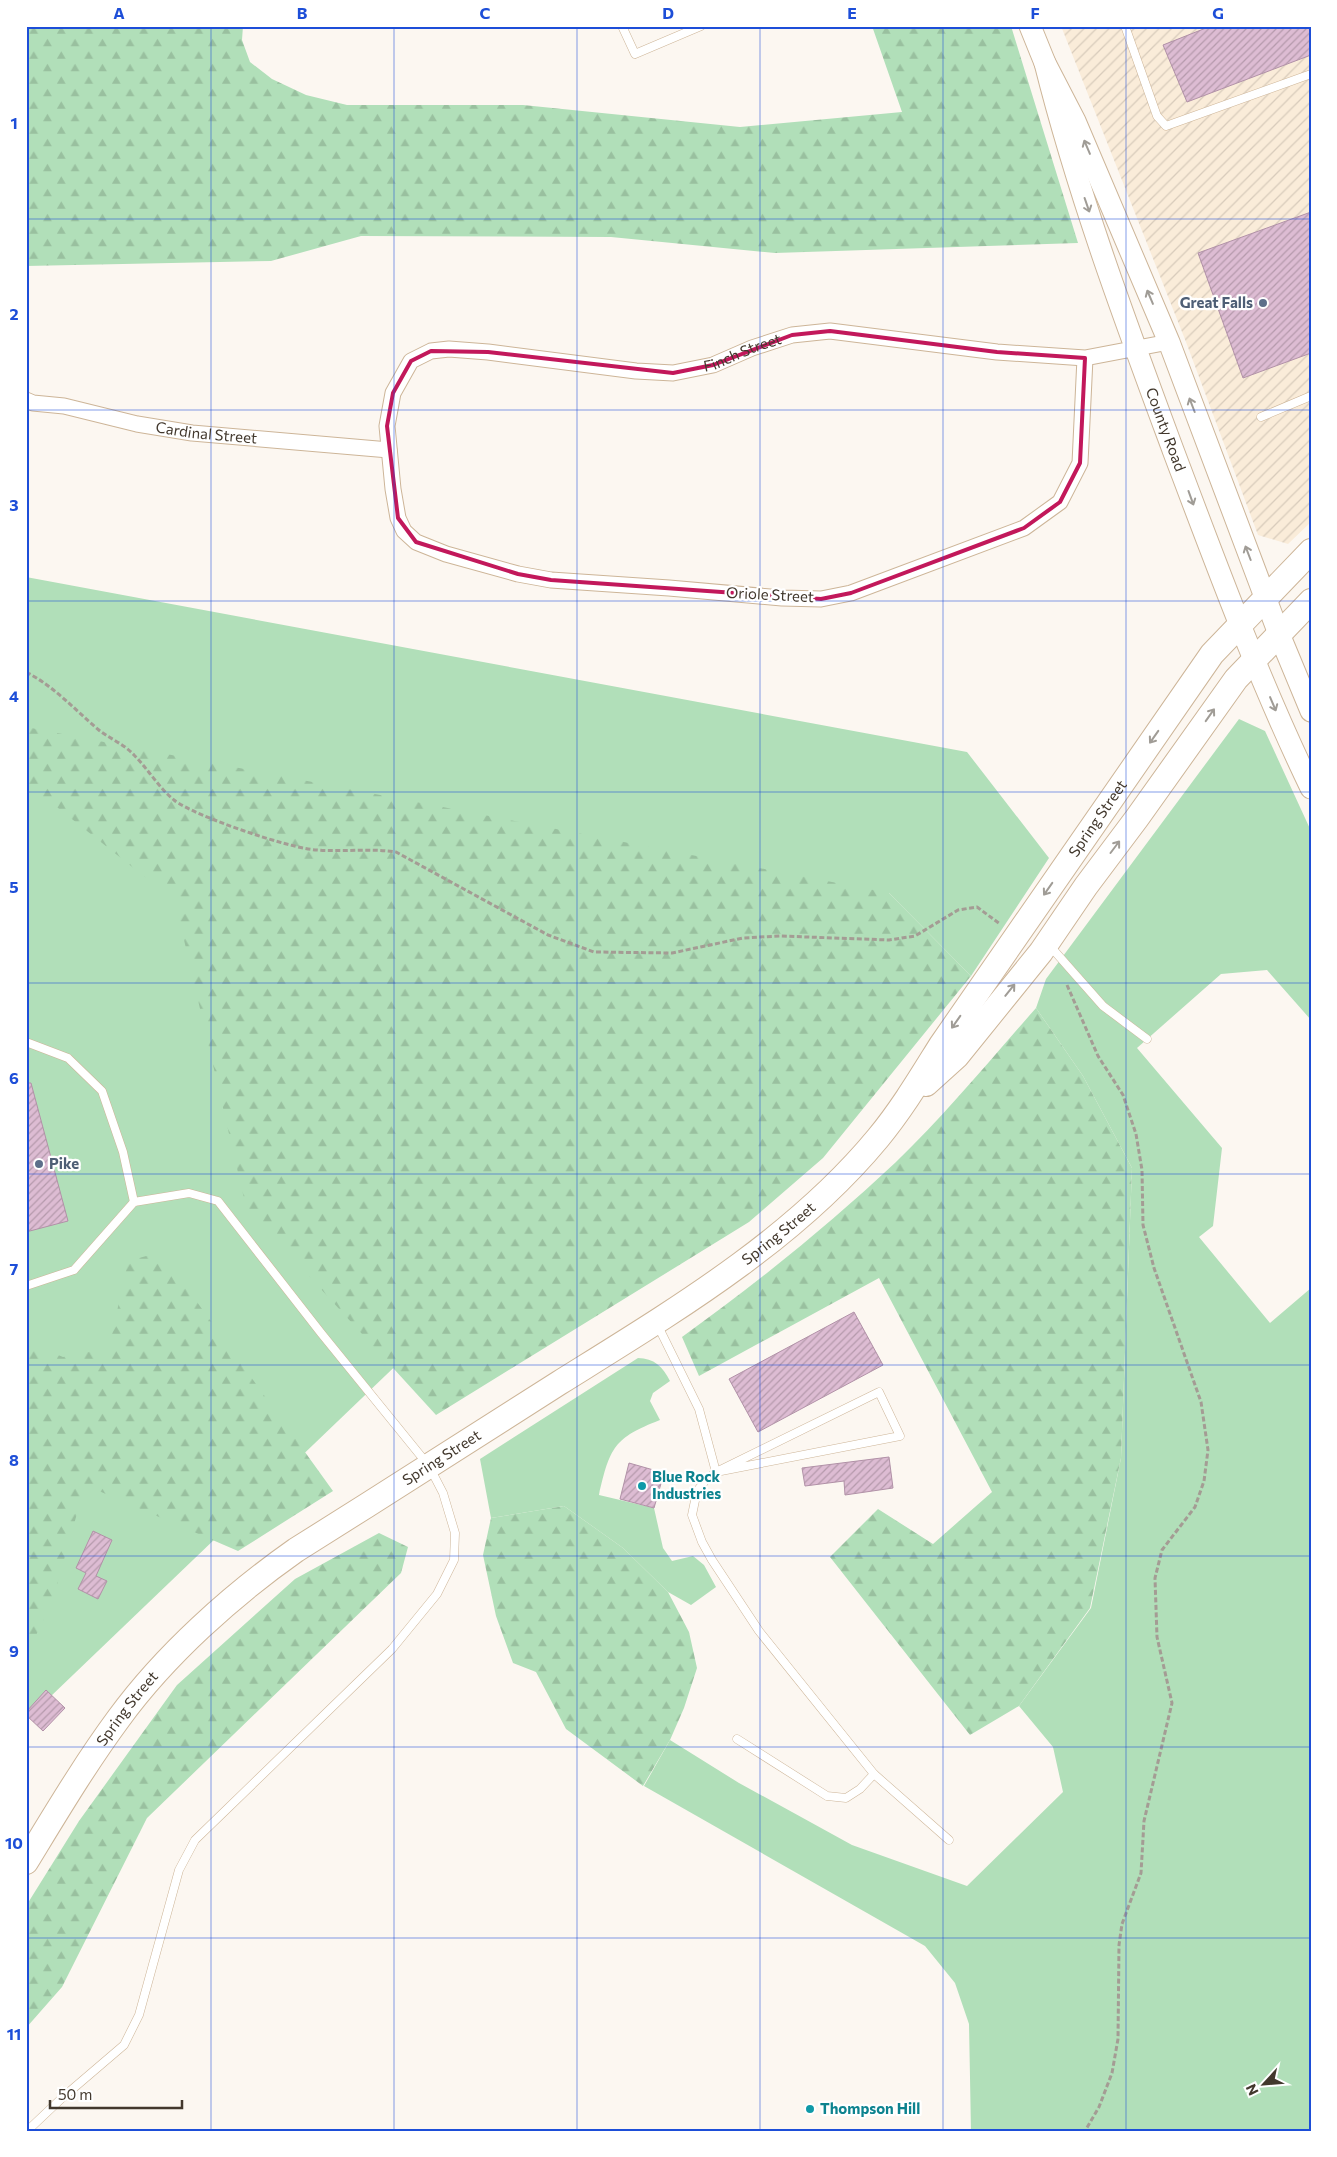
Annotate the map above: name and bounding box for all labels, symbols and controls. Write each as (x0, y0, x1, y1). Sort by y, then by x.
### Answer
text: A (113, 3, 125, 22)
text: B (297, 3, 308, 22)
text: C (480, 3, 491, 22)
text: D (662, 3, 674, 22)
text: E (847, 3, 857, 22)
text: F (1030, 3, 1040, 22)
text: G (1212, 3, 1224, 22)
text: 1 (10, 113, 18, 132)
one-way arrow (1081, 140, 1091, 155)
one-way arrow (1083, 197, 1092, 213)
one-way arrow (1144, 290, 1154, 305)
place label: Great Falls (1180, 293, 1253, 311)
marker: Great Falls (1257, 297, 1269, 309)
text: 2 (9, 304, 19, 323)
street label: Finch Street (702, 329, 783, 375)
street label: County Road (1143, 385, 1190, 474)
one-way arrow (1187, 398, 1197, 413)
street label: Cardinal Street (155, 417, 258, 447)
one-way arrow (1187, 490, 1196, 505)
text: 3 (9, 495, 19, 514)
one-way arrow (1243, 546, 1252, 561)
street label: Oriole Street (726, 583, 814, 605)
text: 4 (9, 686, 19, 705)
one-way arrow (1269, 696, 1278, 711)
one-way arrow (1205, 708, 1215, 722)
one-way arrow (1149, 730, 1159, 744)
street label: Spring Street (1064, 776, 1130, 860)
one-way arrow (1110, 840, 1120, 854)
text: 5 (9, 877, 19, 896)
one-way arrow (1043, 881, 1053, 895)
one-way arrow (1004, 984, 1015, 997)
one-way arrow (951, 1015, 961, 1029)
text: 6 (9, 1068, 19, 1087)
place label: Pike (49, 1154, 79, 1172)
marker: Pike (33, 1158, 45, 1170)
street label: Spring Street (738, 1198, 819, 1268)
text: 7 (10, 1259, 19, 1278)
street label: Spring Street (399, 1425, 484, 1489)
text: 8 (9, 1450, 19, 1469)
place label: Blue Rock Industries (652, 1467, 721, 1502)
marker: Blue Rock Industries (636, 1480, 648, 1492)
text: 9 (9, 1641, 19, 1660)
street label: Spring Street (92, 1667, 161, 1749)
text: 10 (5, 1833, 23, 1852)
text: 11 (7, 2024, 21, 2043)
north arrow (1240, 2060, 1290, 2110)
scale bar (50, 2077, 182, 2109)
text: N (1242, 2081, 1262, 2098)
text: 50 m (58, 2085, 92, 2103)
place label: Thompson Hill (820, 2099, 920, 2117)
marker: Thompson Hill (804, 2103, 816, 2115)

